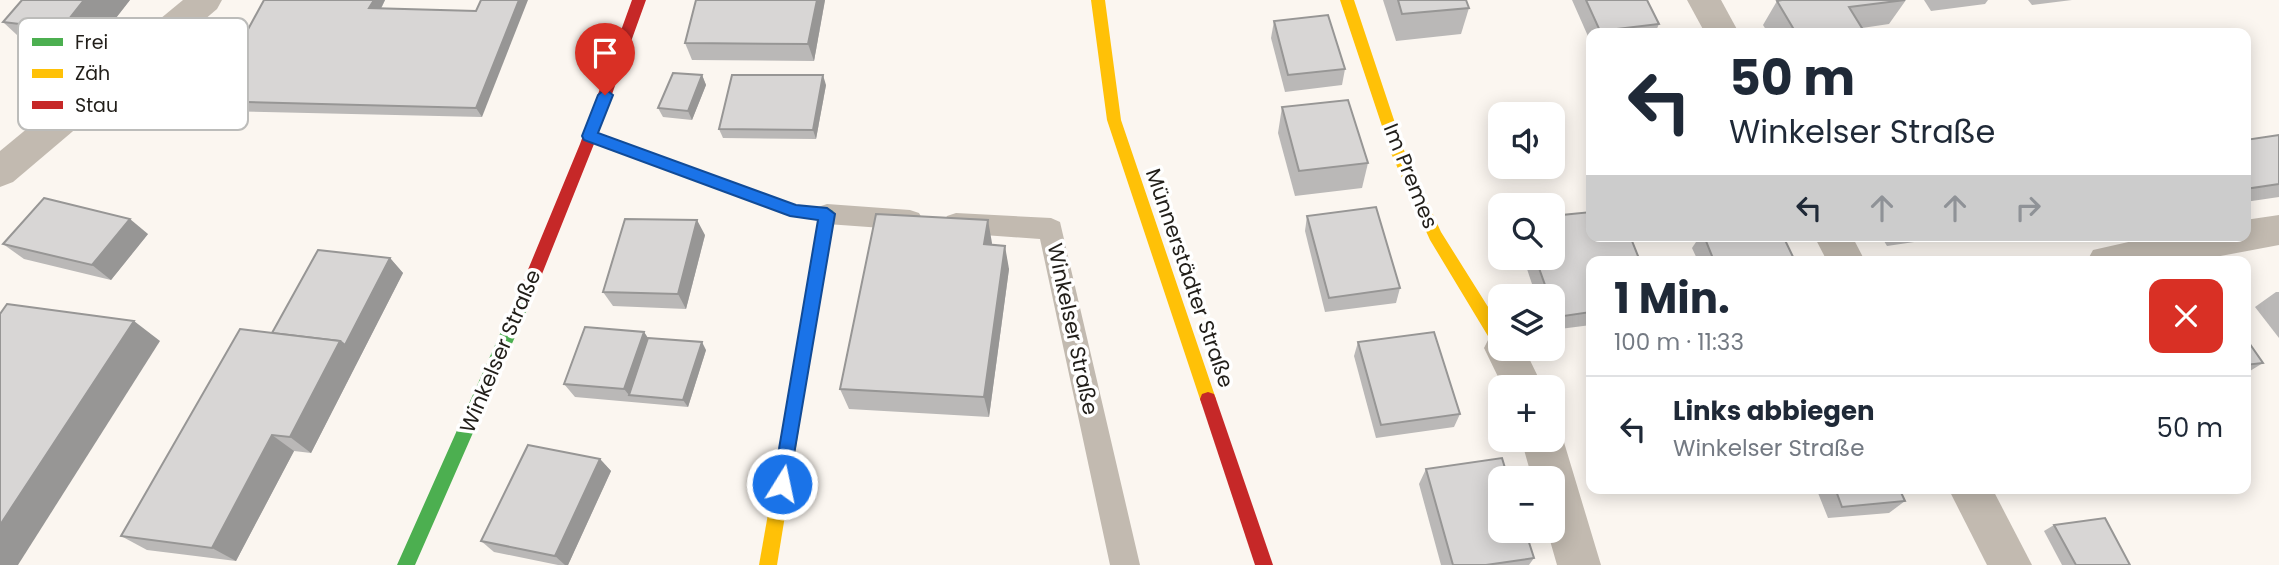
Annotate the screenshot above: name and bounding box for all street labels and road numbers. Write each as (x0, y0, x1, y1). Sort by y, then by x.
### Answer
street label: Im Premes (1377, 119, 1445, 233)
street label: Münnerstädter Straße (1139, 165, 1241, 391)
street label: Winkelser Straße (1041, 240, 1105, 418)
street label: Winkelser Straße (452, 265, 548, 437)

